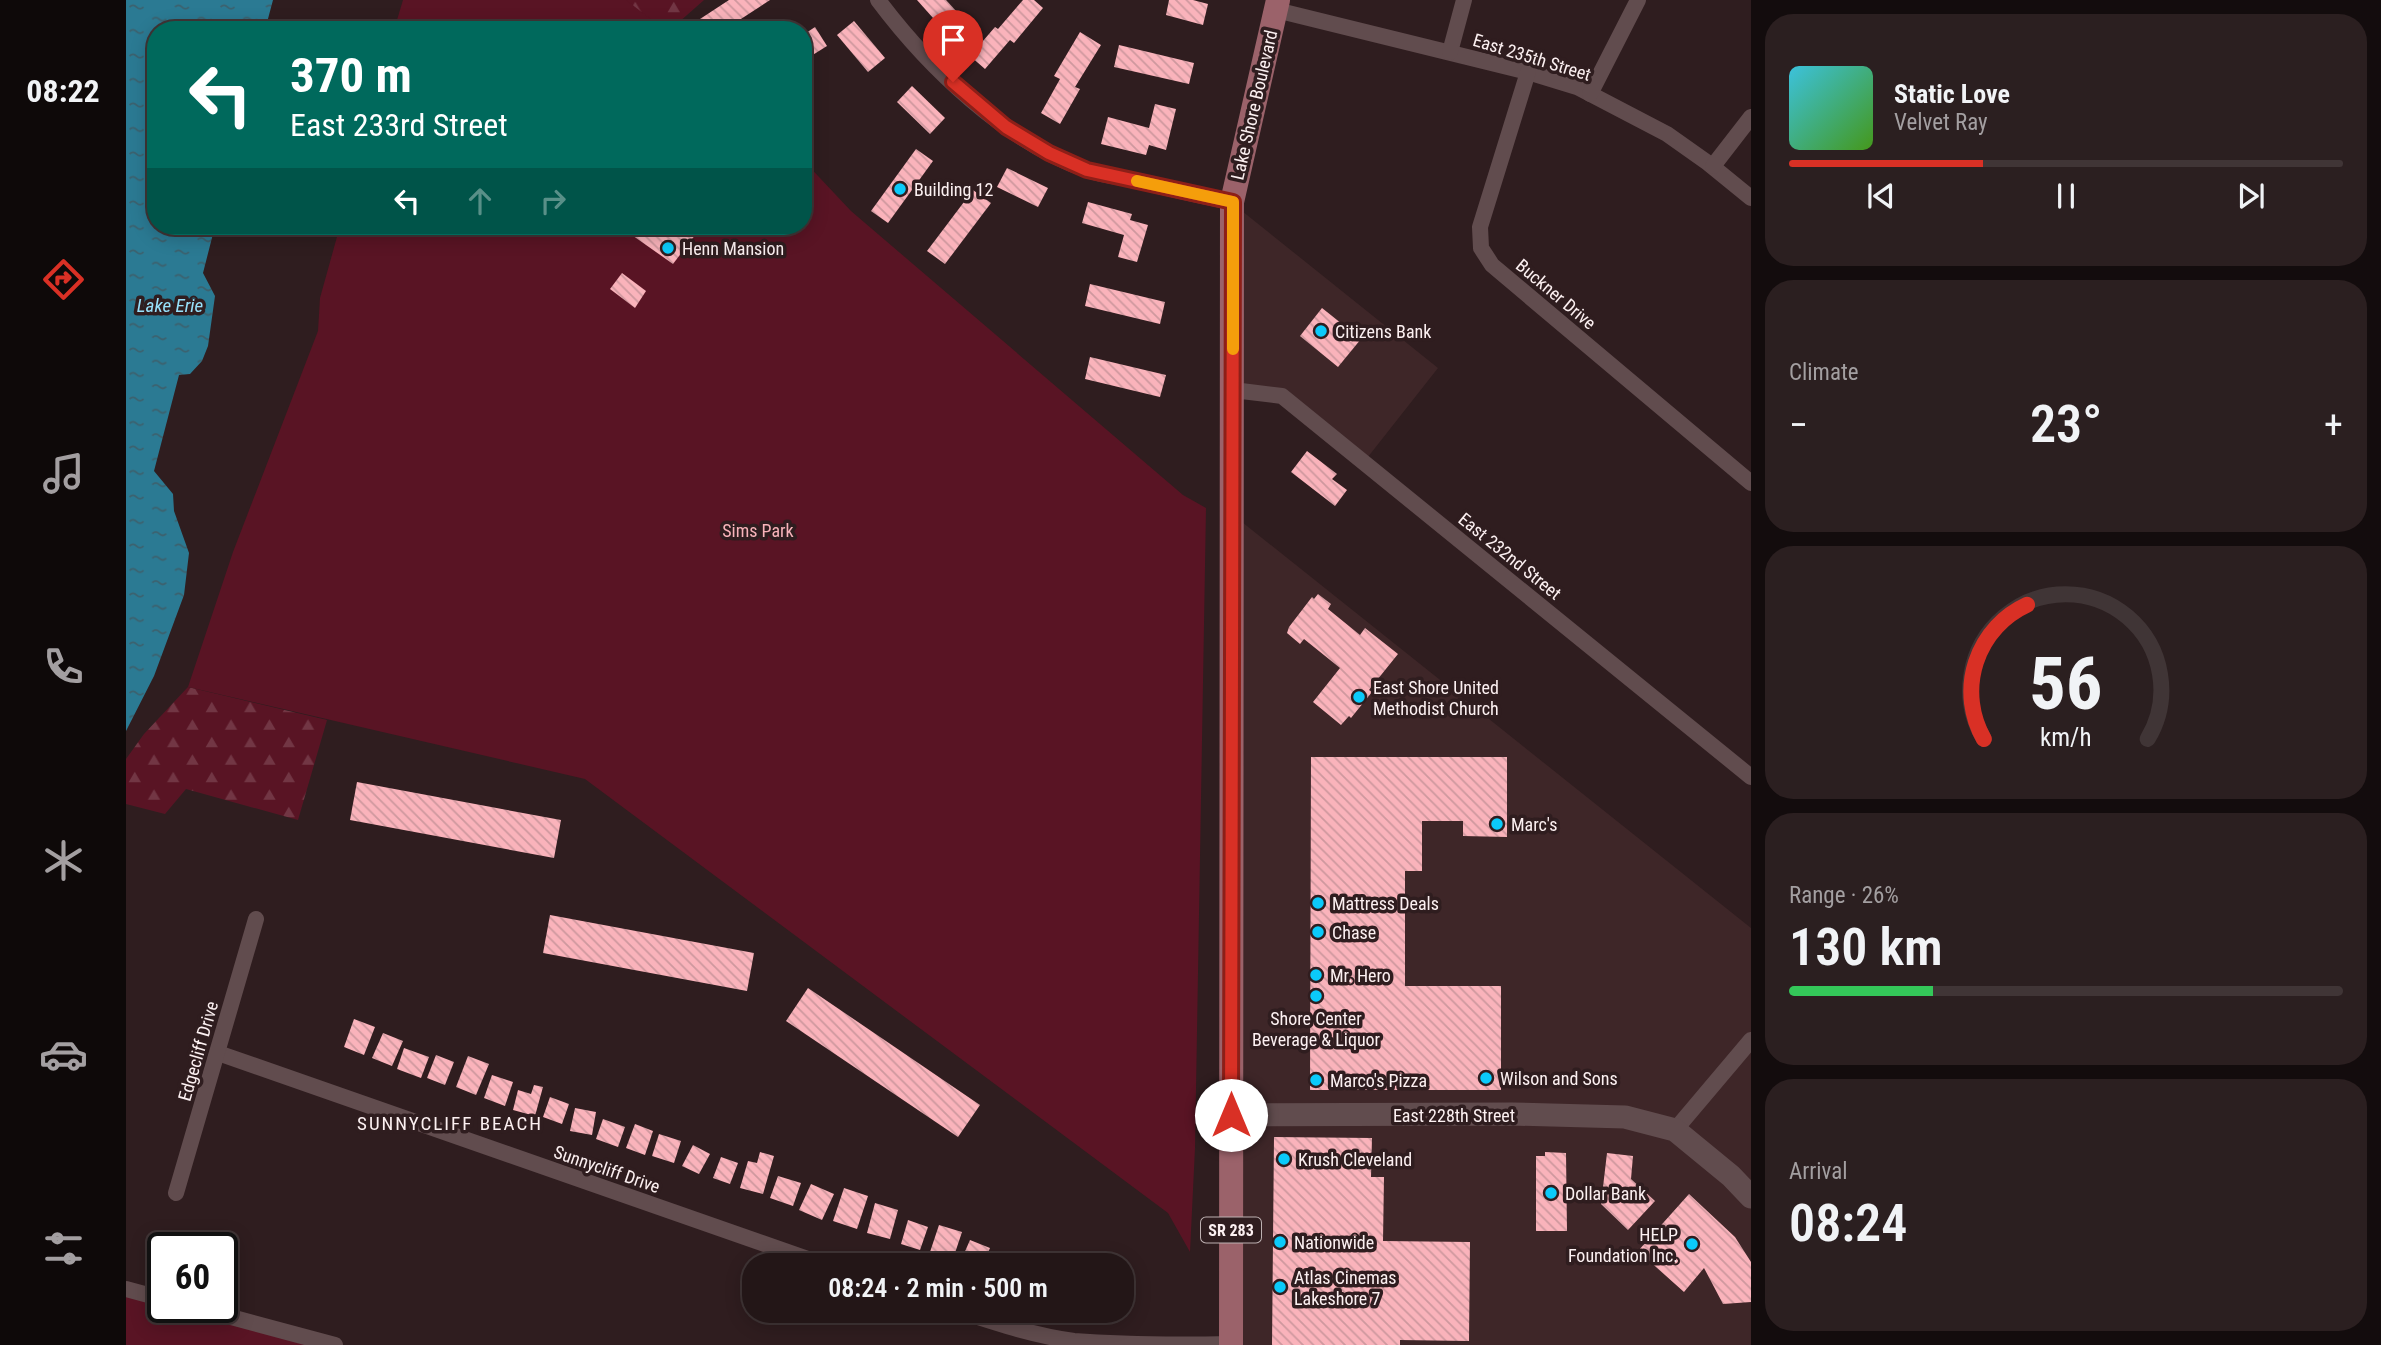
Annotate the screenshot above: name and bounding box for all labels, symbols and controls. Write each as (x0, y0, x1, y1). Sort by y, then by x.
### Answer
pin (923, 10, 983, 82)
icon: arrive (934, 21, 972, 59)
street label: Lake Shore Boulevard (1227, 28, 1281, 182)
street label: East 235th Street (1470, 29, 1594, 85)
text: 370 m (290, 47, 412, 104)
icon: left (175, 49, 266, 140)
text: 08:22 (26, 72, 100, 110)
text: Static Love (1894, 79, 2010, 109)
text: East 233rd Street (290, 106, 508, 144)
text: Velvet Ray (1894, 109, 1988, 136)
icon: previous (1862, 177, 1900, 215)
icon: pause (2047, 177, 2085, 215)
icon: next (2232, 177, 2270, 215)
place label: Building 12 (914, 179, 993, 200)
marker: Building 12 (892, 181, 908, 197)
icon: left (388, 182, 426, 220)
icon: ahead (461, 182, 499, 220)
icon: right (534, 182, 572, 220)
place label: Henn Mansion (682, 238, 784, 259)
marker: Henn Mansion (660, 240, 676, 256)
icon: directions (39, 255, 88, 304)
street label: Buckner Drive (1512, 255, 1600, 333)
water label: Lake Erie (137, 294, 203, 317)
place label: Citizens Bank (1335, 321, 1431, 342)
marker: Citizens Bank (1313, 323, 1329, 339)
text: Climate (1789, 359, 1859, 386)
text: 23° (2030, 394, 2102, 455)
text: − (1789, 403, 1808, 447)
text: + (2324, 403, 2343, 447)
icon: music (39, 449, 88, 498)
street label: East 232nd Street (1454, 508, 1566, 604)
park label: Sims Park (722, 520, 794, 541)
text: 56 (2029, 641, 2103, 727)
icon: phone (39, 642, 88, 691)
place label: East Shore United Methodist Church (1373, 677, 1499, 719)
marker: East Shore United Methodist Church (1351, 689, 1367, 705)
text: km/h (2040, 722, 2092, 751)
place label: Marc's (1511, 814, 1557, 835)
marker: Marc's (1489, 816, 1505, 832)
icon: climate (39, 836, 88, 885)
text: Range · 26% (1789, 882, 1899, 909)
place label: Mattress Deals (1332, 893, 1439, 914)
marker: Mattress Deals (1310, 895, 1326, 911)
text: 130 km (1789, 917, 1943, 978)
place label: Chase (1332, 922, 1376, 943)
marker: Chase (1310, 924, 1326, 940)
place label: Mr. Hero (1330, 965, 1391, 986)
marker: Mr. Hero (1308, 967, 1324, 983)
marker: Shore Center Beverage & Liquor (1308, 988, 1324, 1004)
street label: Edgecliff Drive (174, 999, 222, 1103)
place label: Shore Center Beverage & Liquor (1252, 1008, 1381, 1050)
icon: car (39, 1030, 88, 1079)
place label: Wilson and Sons (1500, 1068, 1618, 1089)
place label: Marco's Pizza (1330, 1070, 1427, 1091)
marker: Wilson and Sons (1478, 1070, 1494, 1086)
marker: Marco's Pizza (1308, 1072, 1324, 1088)
position arrow (1194, 1078, 1268, 1152)
street label: East 228th Street (1393, 1105, 1515, 1126)
district label: SUNNYCLIFF BEACH (357, 1112, 543, 1135)
street label: Sunnycliff Drive (551, 1141, 663, 1197)
place label: Krush Cleveland (1298, 1149, 1412, 1170)
marker: Krush Cleveland (1276, 1151, 1292, 1167)
text: Arrival (1789, 1158, 1848, 1185)
place label: Dollar Bank (1565, 1183, 1646, 1204)
marker: Dollar Bank (1543, 1185, 1559, 1201)
text: 08:24 (1789, 1193, 1907, 1254)
road number: SR 283 (1201, 1218, 1261, 1242)
icon: filters (39, 1224, 88, 1273)
place label: HELP Foundation Inc. (1568, 1224, 1678, 1266)
speed limit sign: 60 (147, 1232, 238, 1323)
place label: Nationwide (1294, 1232, 1374, 1253)
marker: Nationwide (1272, 1234, 1288, 1250)
marker: HELP Foundation Inc. (1684, 1236, 1700, 1252)
place label: Atlas Cinemas Lakeshore 7 (1294, 1267, 1397, 1309)
text: 08:24 · 2 min · 500 m (828, 1273, 1048, 1303)
marker: Atlas Cinemas Lakeshore 7 (1272, 1279, 1288, 1295)

